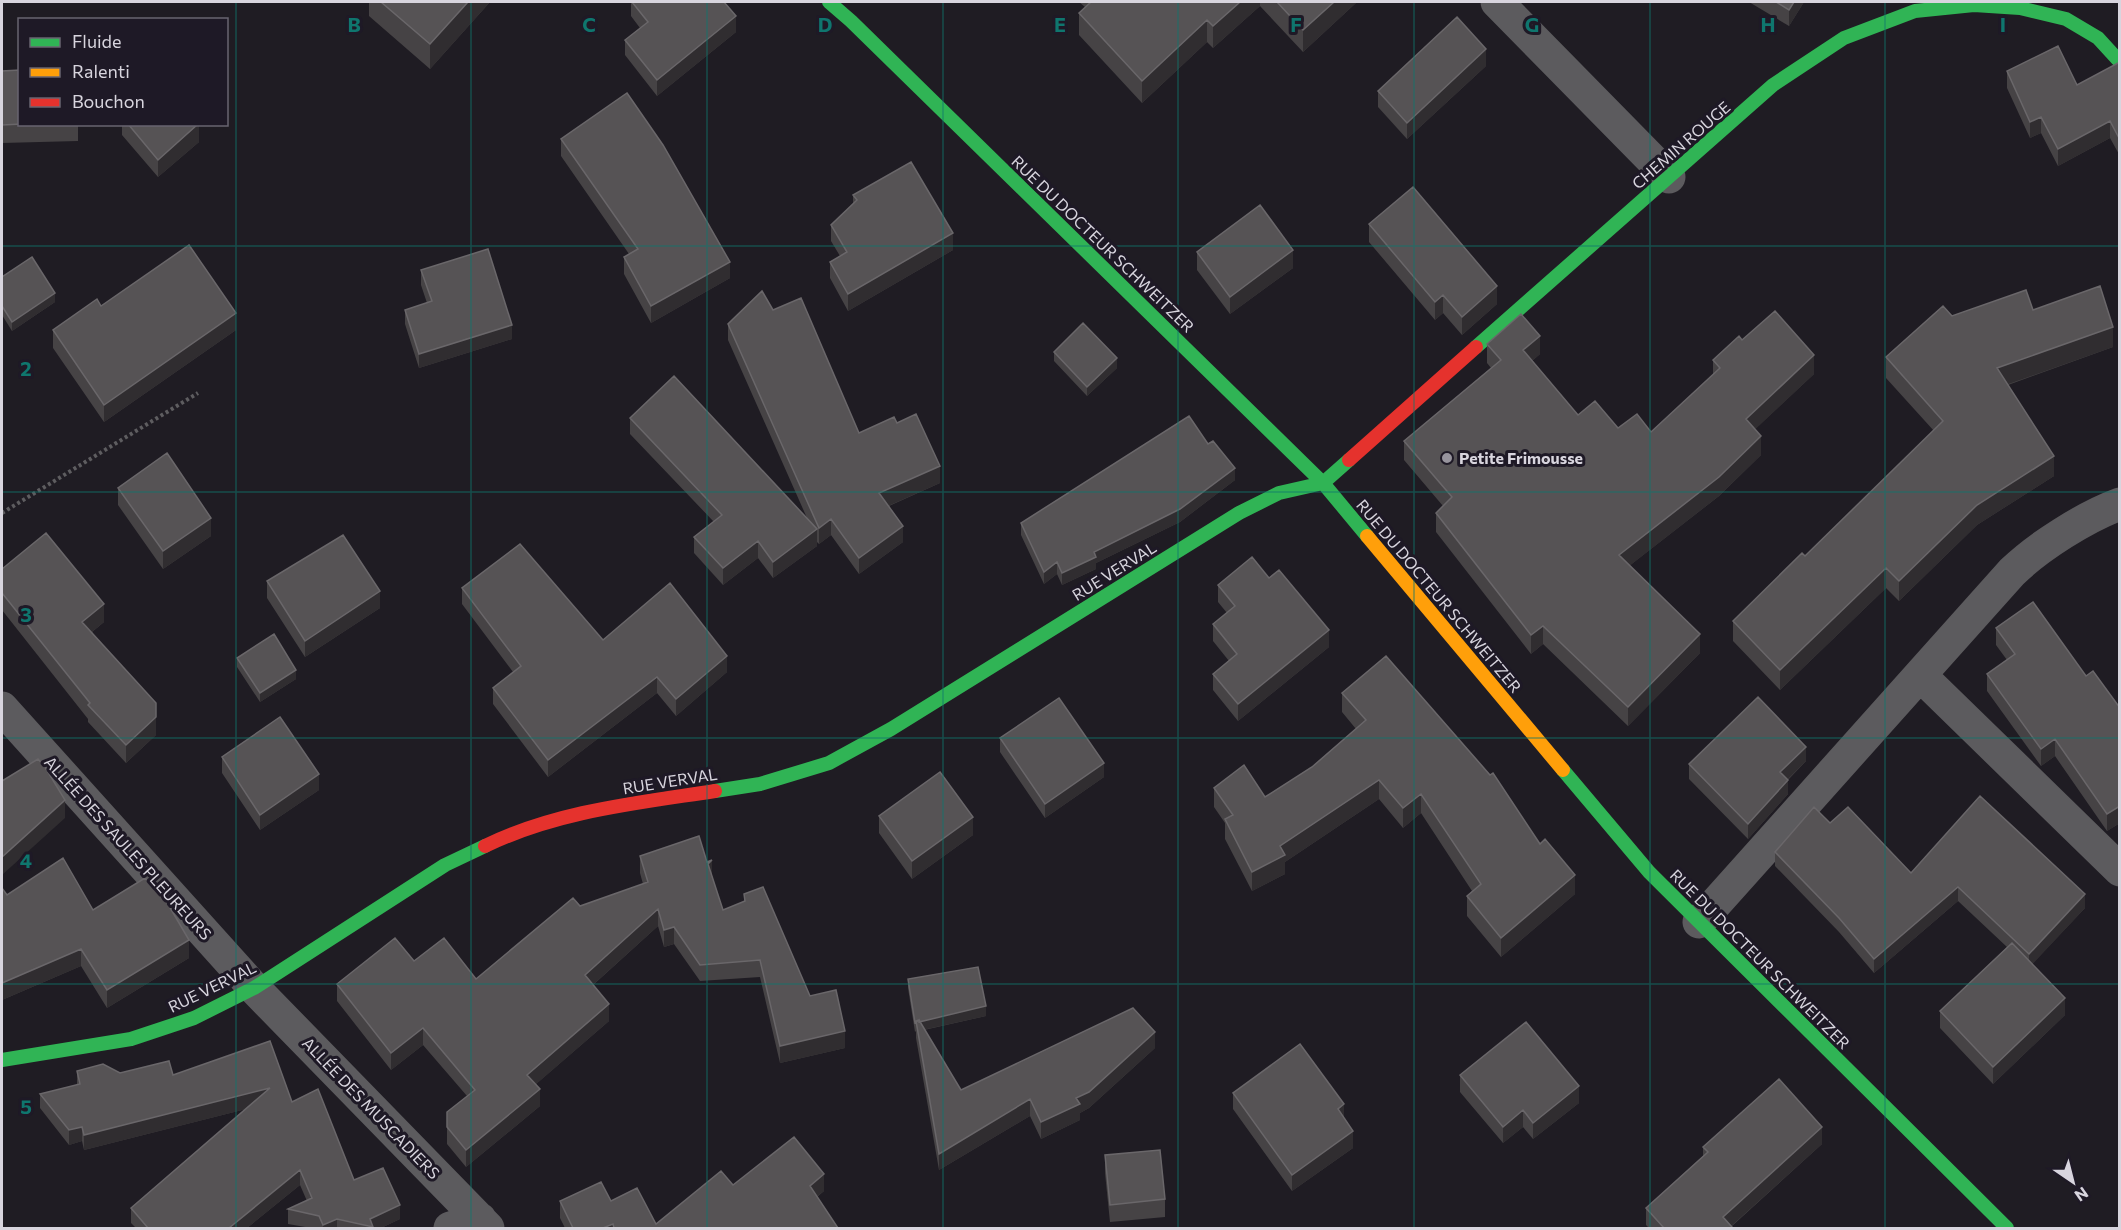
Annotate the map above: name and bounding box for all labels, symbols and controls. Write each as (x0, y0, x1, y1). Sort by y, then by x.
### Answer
text: B (347, 12, 361, 36)
text: C (582, 12, 596, 36)
text: D (818, 12, 832, 36)
text: E (1054, 12, 1066, 36)
text: F (1290, 12, 1302, 36)
text: G (1525, 12, 1539, 36)
text: H (1761, 12, 1776, 36)
text: I (2000, 12, 2006, 36)
legend (18, 18, 228, 126)
text: Fluide (72, 30, 121, 52)
text: Ralenti (72, 60, 130, 82)
text: Bouchon (72, 90, 145, 112)
street label: CHEMIN ROUGE (1628, 97, 1734, 192)
street label: RUE DU DOCTEUR SCHWEITZER (1008, 151, 1199, 336)
text: 2 (20, 356, 32, 380)
place label: Petite Frimousse (1459, 448, 1583, 467)
marker: Petite Frimousse (1440, 451, 1454, 465)
street label: RUE DU DOCTEUR SCHWEITZER (1353, 495, 1526, 696)
street label: RUE VERVAL (1068, 537, 1159, 604)
text: 3 (20, 602, 32, 626)
street label: ALLÉE DES SAULES PLEUREURS (41, 752, 216, 943)
street label: RUE VERVAL (621, 764, 719, 797)
text: 4 (20, 848, 32, 872)
street label: RUE DU DOCTEUR SCHWEITZER (1667, 865, 1854, 1053)
street label: RUE VERVAL (165, 957, 259, 1016)
street label: ALLÉE DES MUSCADIERS (299, 1033, 444, 1182)
text: 5 (20, 1094, 32, 1118)
north arrow (2043, 1152, 2103, 1212)
text: N (2072, 1183, 2092, 1206)

